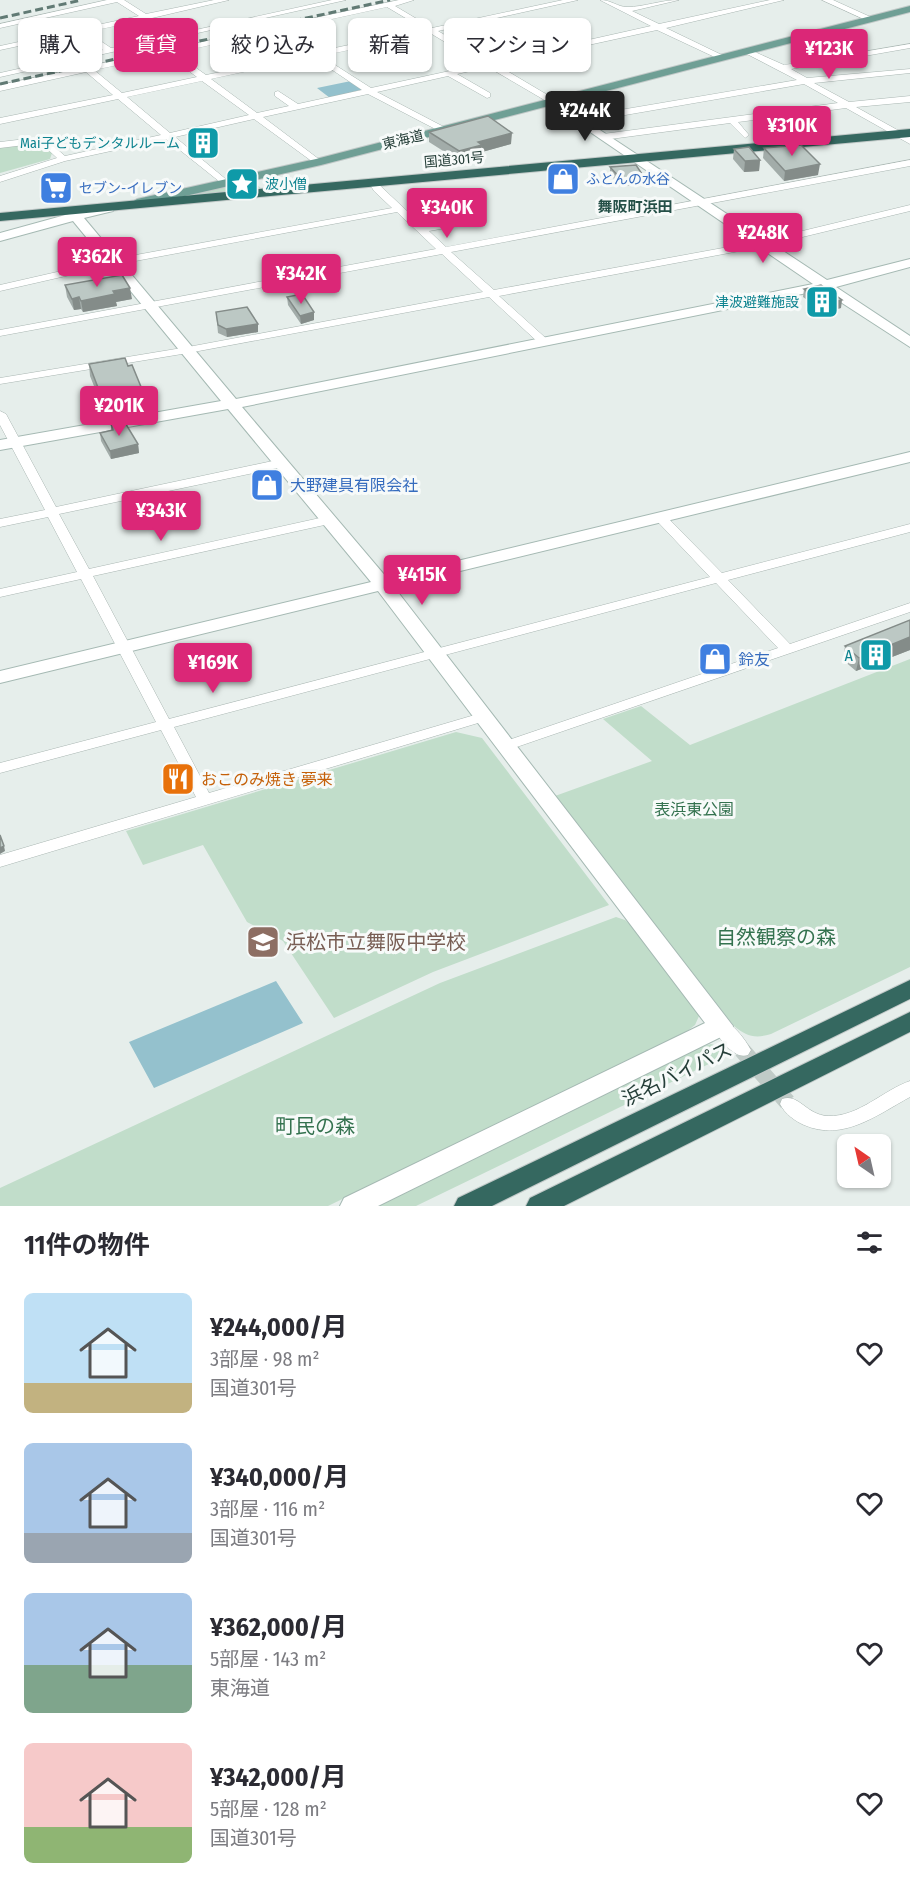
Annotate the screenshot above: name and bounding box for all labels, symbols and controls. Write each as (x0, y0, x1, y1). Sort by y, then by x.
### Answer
chip: 購入 (18, 18, 102, 72)
chip: 賃貸 (114, 18, 198, 72)
chip: 絞り込み (210, 18, 336, 72)
chip: 新着 (348, 18, 432, 72)
chip: マンション (444, 18, 591, 72)
pin: ¥123K (787, 29, 871, 80)
text: ¥123K (805, 36, 853, 60)
pin: ¥244K (543, 91, 627, 142)
text: ¥244K (559, 98, 611, 122)
pin: ¥310K (750, 106, 834, 157)
text: ¥310K (767, 113, 817, 137)
building icon: Mai子どもデンタルルーム (185, 125, 221, 161)
street label: 東海道 (381, 127, 425, 153)
place label: Mai子どもデンタルルーム (20, 135, 180, 152)
street label: 国道301号 (423, 149, 485, 171)
shop icon: ふとんの水谷 (545, 161, 581, 197)
place icon: 波小僧 (224, 166, 260, 202)
supermarket icon: セブン-イレブン (38, 170, 74, 206)
place label: ふとんの水谷 (586, 171, 670, 188)
place label: 波小僧 (265, 176, 307, 193)
place label: セブン-イレブン (79, 180, 182, 197)
pin: ¥340K (405, 188, 489, 239)
text: ¥340K (421, 195, 473, 219)
district label: 舞阪町浜田 (597, 198, 673, 216)
pin: ¥248K (721, 213, 805, 264)
text: ¥248K (737, 220, 789, 244)
pin: ¥362K (55, 237, 139, 288)
text: ¥362K (72, 244, 122, 268)
pin: ¥342K (259, 254, 343, 305)
text: ¥342K (276, 261, 326, 285)
building icon: 津波避難施設 (804, 284, 840, 320)
place label: 津波避難施設 (715, 294, 799, 311)
pin: ¥201K (77, 386, 161, 437)
text: ¥201K (94, 393, 144, 417)
shop icon: 大野建具有限会社 (249, 467, 285, 503)
place label: 大野建具有限会社 (290, 476, 418, 495)
pin: ¥343K (119, 491, 203, 542)
text: ¥343K (136, 498, 186, 522)
pin: ¥415K (380, 555, 464, 606)
text: ¥415K (398, 562, 446, 586)
building icon: A (858, 637, 894, 673)
shop icon: 鈴友 (697, 641, 733, 677)
pin: ¥169K (171, 643, 255, 694)
place label: A (845, 646, 854, 665)
text: ¥169K (188, 650, 238, 674)
place label: 鈴友 (738, 650, 770, 669)
restaurant icon: おこのみ焼き 夢来 (160, 761, 196, 797)
place label: おこのみ焼き 夢来 (201, 770, 333, 789)
park label: 表浜東公園 (654, 800, 734, 819)
school or university icon: 浜松市立舞阪中学校 (245, 924, 281, 960)
park label: 自然観察の森 (716, 925, 836, 949)
place label: 浜松市立舞阪中学校 (286, 930, 466, 954)
street label: 浜名バイパス (618, 1037, 736, 1111)
park label: 町民の森 (275, 1114, 355, 1138)
north arrow (837, 1134, 891, 1188)
map controls (837, 1134, 891, 1188)
icon: filters (853, 1226, 886, 1259)
text: 11件の物件 (24, 1230, 150, 1261)
text: ¥244,000/月 (210, 1312, 348, 1343)
icon: home (72, 1317, 144, 1389)
icon: heart (853, 1337, 886, 1370)
text: 3部屋 · 98 m² (210, 1347, 320, 1371)
text: 国道301号 (210, 1376, 297, 1400)
text: ¥340,000/月 (210, 1462, 349, 1493)
icon: home (72, 1467, 144, 1539)
icon: heart (853, 1487, 886, 1520)
text: 3部屋 · 116 m² (210, 1497, 325, 1521)
text: 国道301号 (210, 1526, 297, 1550)
text: ¥362,000/月 (210, 1612, 347, 1643)
icon: home (72, 1617, 144, 1689)
icon: heart (853, 1637, 886, 1670)
text: 5部屋 · 143 m² (210, 1647, 326, 1671)
text: 東海道 (210, 1676, 270, 1700)
text: ¥342,000/月 (210, 1762, 347, 1793)
icon: home (72, 1767, 144, 1839)
icon: heart (853, 1787, 886, 1820)
text: 5部屋 · 128 m² (210, 1797, 327, 1821)
text: 国道301号 (210, 1826, 297, 1850)

